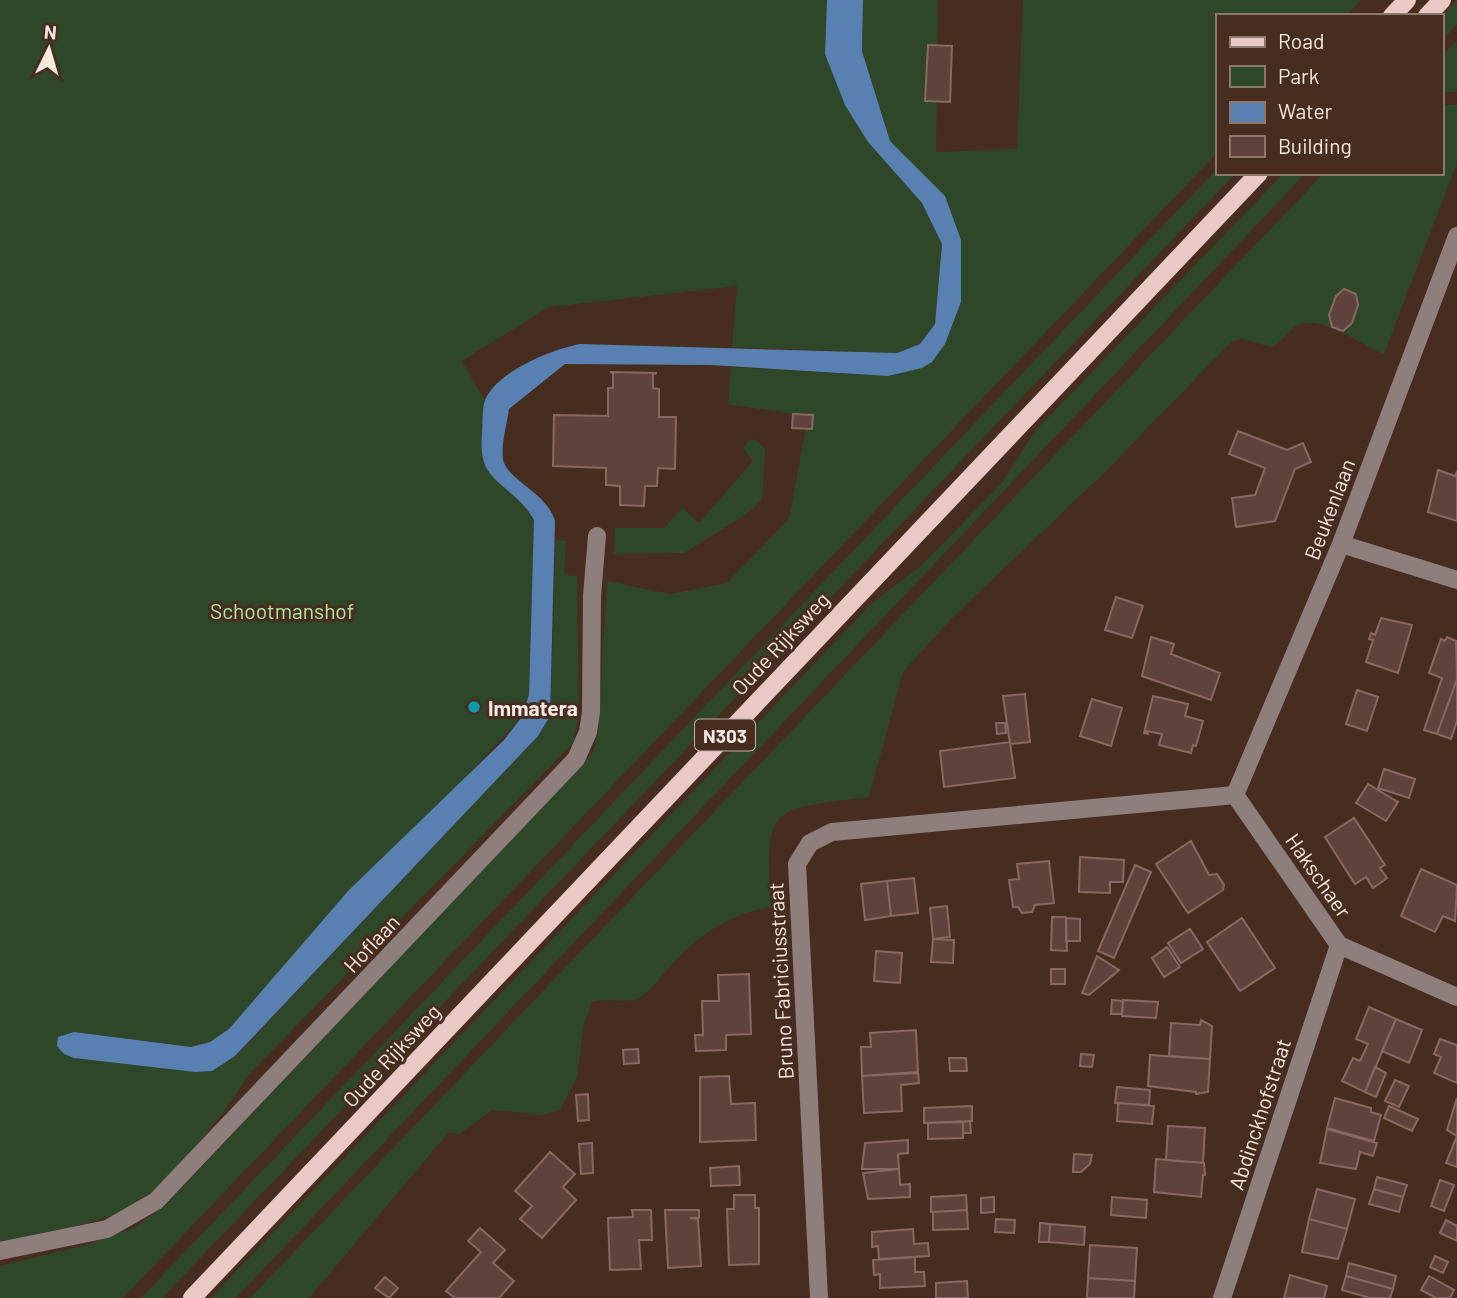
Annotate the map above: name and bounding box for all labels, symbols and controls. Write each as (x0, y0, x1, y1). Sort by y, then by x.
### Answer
north arrow (14, 14, 84, 84)
legend (1216, 14, 1443, 175)
text: N (43, 20, 58, 44)
text: Road (1278, 28, 1324, 53)
text: Park (1278, 63, 1319, 88)
text: Water (1278, 98, 1333, 123)
text: Building (1278, 133, 1352, 158)
street label: Beukenlaan (1298, 455, 1360, 563)
street label: Oude Rijksweg (726, 586, 834, 700)
park label: Schootmanshof (210, 598, 354, 623)
place label: Immatera (488, 695, 578, 720)
marker: Immatera (466, 699, 482, 715)
road number: N303 (695, 720, 755, 750)
street label: Hakschaer (1281, 828, 1357, 922)
street label: Bruno Fabriciusstraat (762, 882, 798, 1080)
street label: Hoflaan (338, 909, 404, 977)
street label: Oude Rijksweg (337, 998, 445, 1112)
street label: Abdinckhofstraat (1223, 1035, 1295, 1193)

